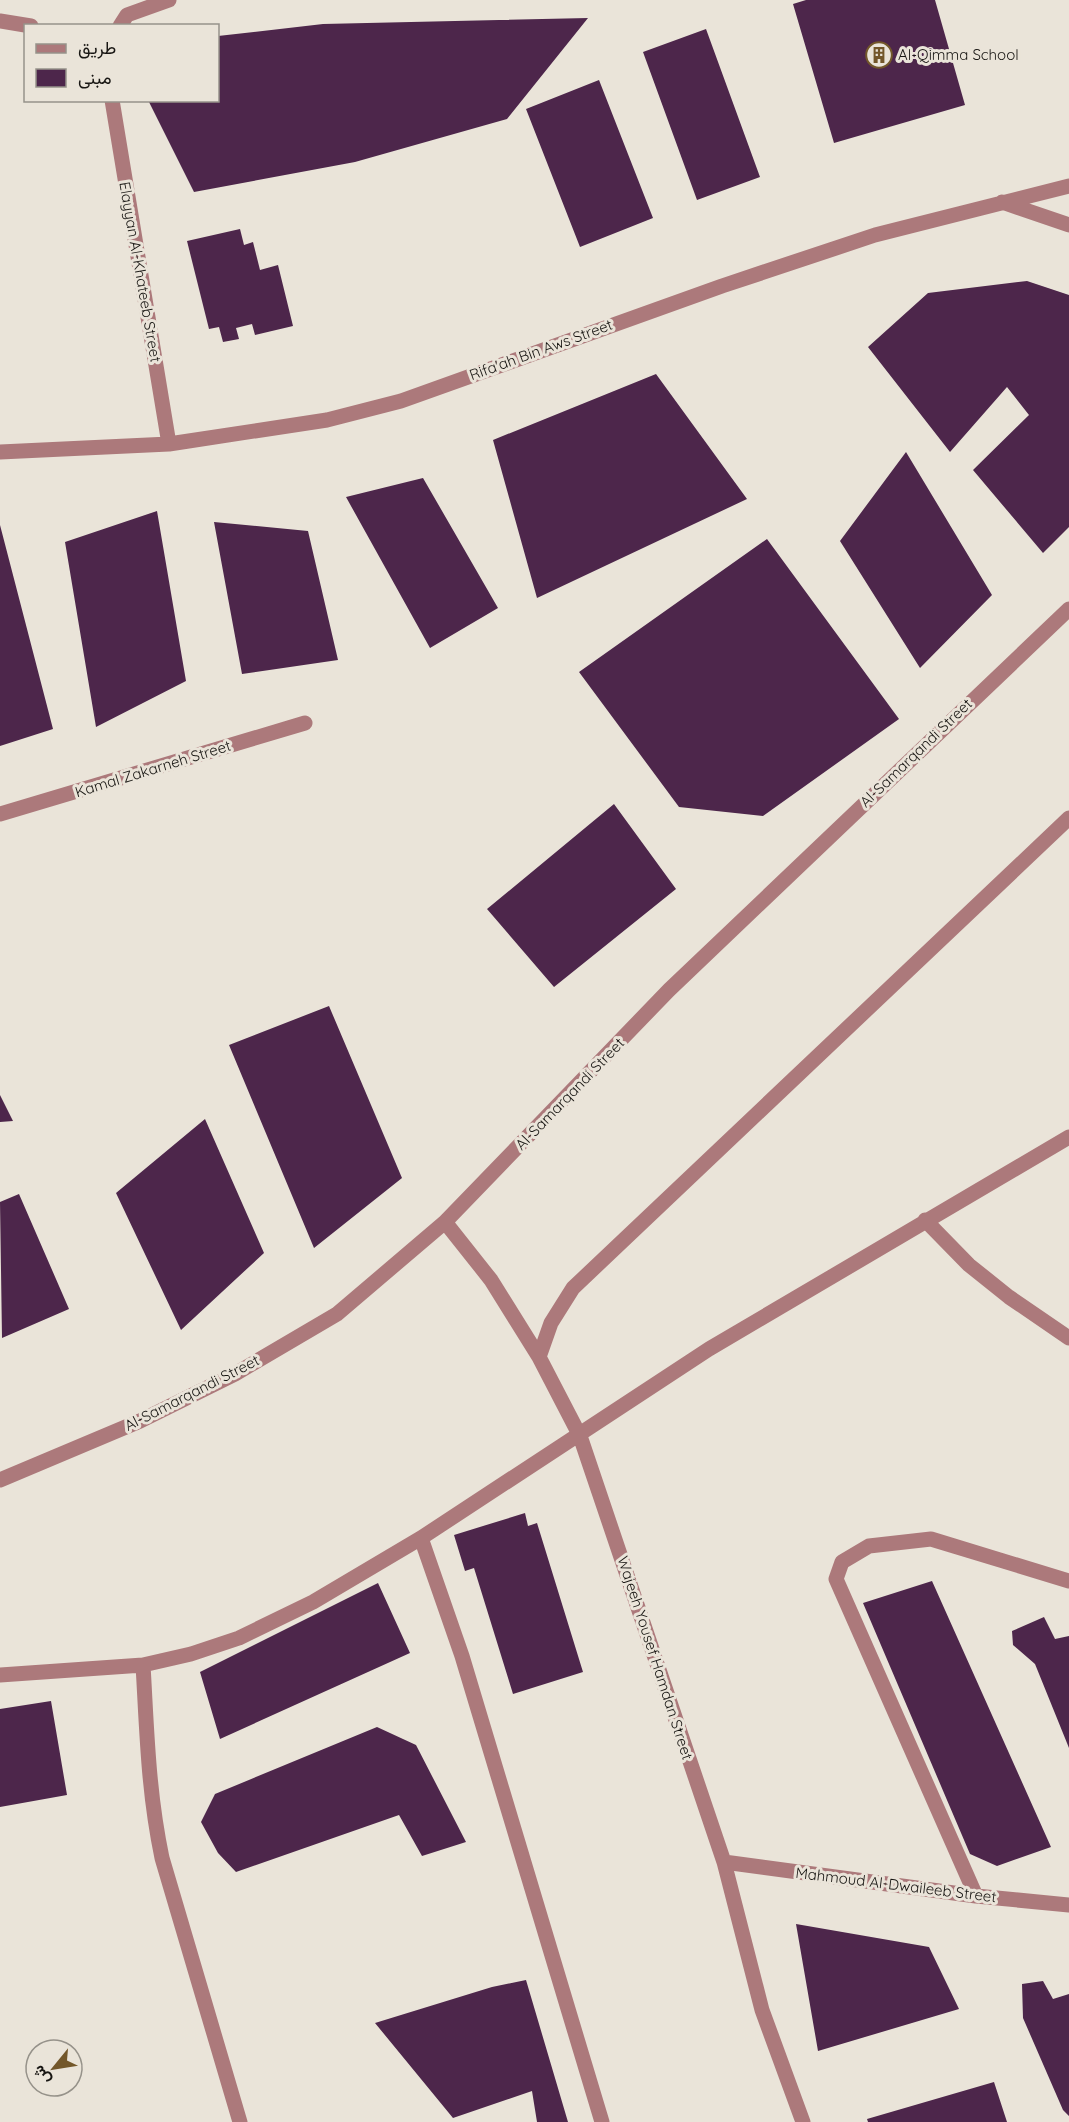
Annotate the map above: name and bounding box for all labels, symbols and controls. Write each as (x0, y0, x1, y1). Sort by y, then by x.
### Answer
legend (24, 24, 219, 102)
text: طريق (78, 36, 116, 59)
building icon: Al-Qimma School (864, 40, 894, 70)
place label: Al-Qimma School (898, 45, 1019, 64)
text: مبنى (78, 66, 112, 89)
street label: Elayyan Al-Khateeb Street (115, 180, 166, 364)
street label: Rifa'ah Bin Aws Street (467, 315, 615, 384)
street label: Al-Samarqandi Street (855, 694, 976, 811)
street label: Kamal Zakarneh Street (73, 736, 233, 801)
street label: Al-Samarqandi Street (511, 1033, 628, 1154)
street label: Al-Samarqandi Street (121, 1350, 262, 1435)
street label: Wajeeh Yousef Hamdan Street (614, 1554, 697, 1762)
street label: Mahmoud Al-Dwaileeb Street (794, 1863, 998, 1906)
north arrow (24, 2038, 84, 2098)
text: ش (28, 2062, 54, 2089)

